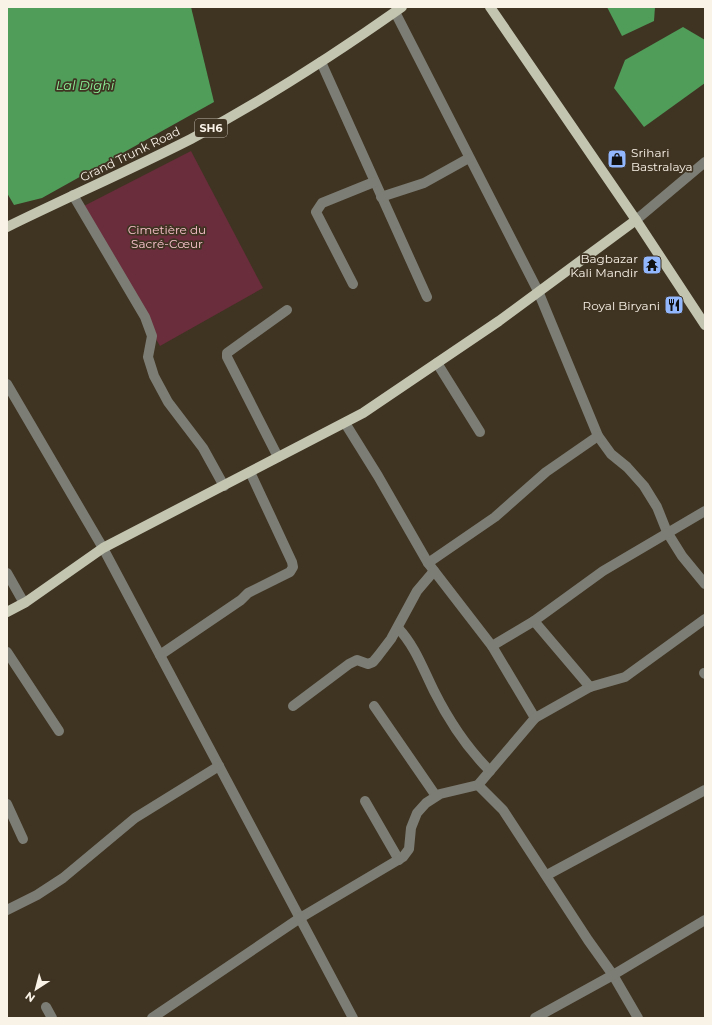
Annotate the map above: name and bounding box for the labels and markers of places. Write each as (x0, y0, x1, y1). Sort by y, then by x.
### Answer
place label: Srihari Bastralaya (631, 145, 693, 174)
shop icon: Srihari Bastralaya (606, 148, 628, 170)
place label: Bagbazar Kali Mandir (570, 251, 638, 280)
temple icon: Bagbazar Kali Mandir (641, 254, 663, 276)
restaurant icon: Royal Biryani (663, 294, 685, 316)
place label: Royal Biryani (583, 298, 660, 313)

